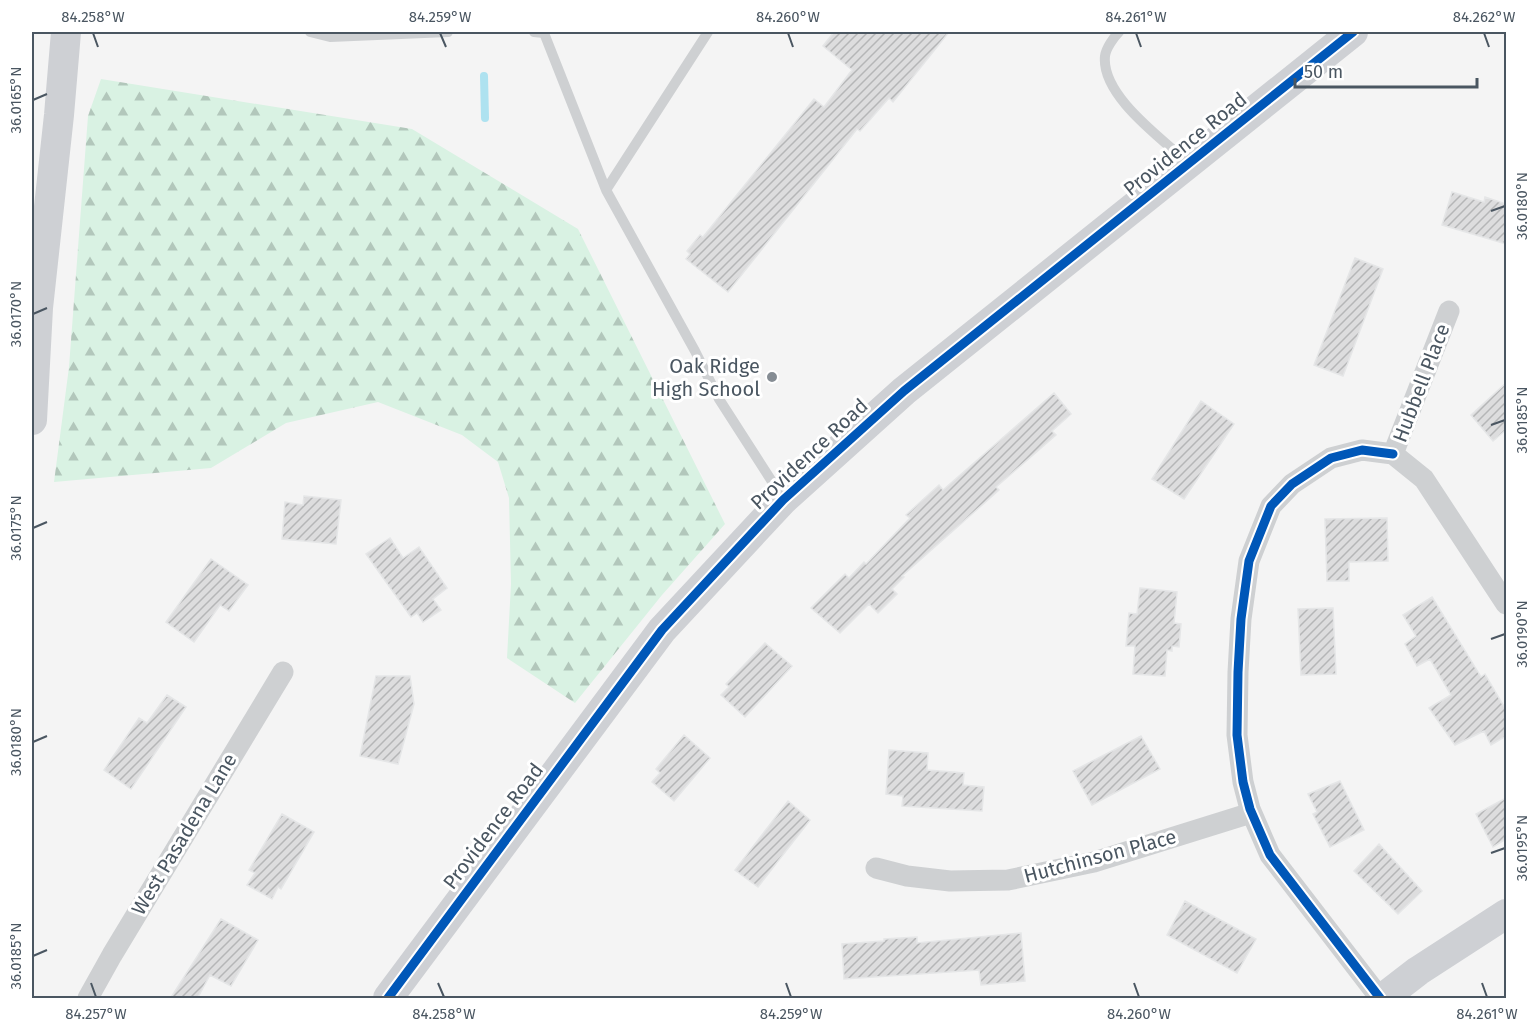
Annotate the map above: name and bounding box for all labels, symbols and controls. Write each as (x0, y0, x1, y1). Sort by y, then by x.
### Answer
text: 84.258°W (61, 8, 125, 26)
text: 84.259°W (409, 8, 472, 26)
text: 84.260°W (756, 8, 821, 26)
text: 84.261°W (1105, 8, 1167, 26)
text: 84.262°W (1453, 8, 1516, 26)
scale bar (1295, 51, 1476, 89)
text: 50 m (1304, 61, 1343, 83)
text: 36.0165°N (7, 67, 25, 133)
street label: Providence Road (1119, 87, 1251, 201)
text: 36.0180°N (1513, 172, 1531, 240)
text: 36.0170°N (7, 281, 25, 347)
street label: Hubbell Place (1387, 320, 1455, 446)
place label: Oak Ridge High School (652, 354, 760, 401)
marker: Oak Ridge High School (765, 370, 779, 384)
text: 36.0185°N (1513, 386, 1531, 454)
street label: Providence Road (745, 394, 873, 514)
text: 36.0175°N (7, 495, 25, 561)
text: 36.0190°N (1513, 600, 1531, 668)
text: 36.0180°N (7, 708, 25, 776)
street label: West Pasadena Lane (126, 749, 242, 919)
street label: Providence Road (438, 758, 548, 894)
text: 36.0195°N (1513, 815, 1531, 881)
street label: Hutchinson Place (1021, 824, 1179, 888)
text: 36.0185°N (7, 922, 25, 990)
text: 84.257°W (65, 1005, 127, 1023)
text: 84.258°W (412, 1005, 476, 1023)
text: 84.259°W (760, 1005, 823, 1023)
text: 84.260°W (1107, 1005, 1172, 1023)
text: 84.261°W (1456, 1005, 1518, 1023)

